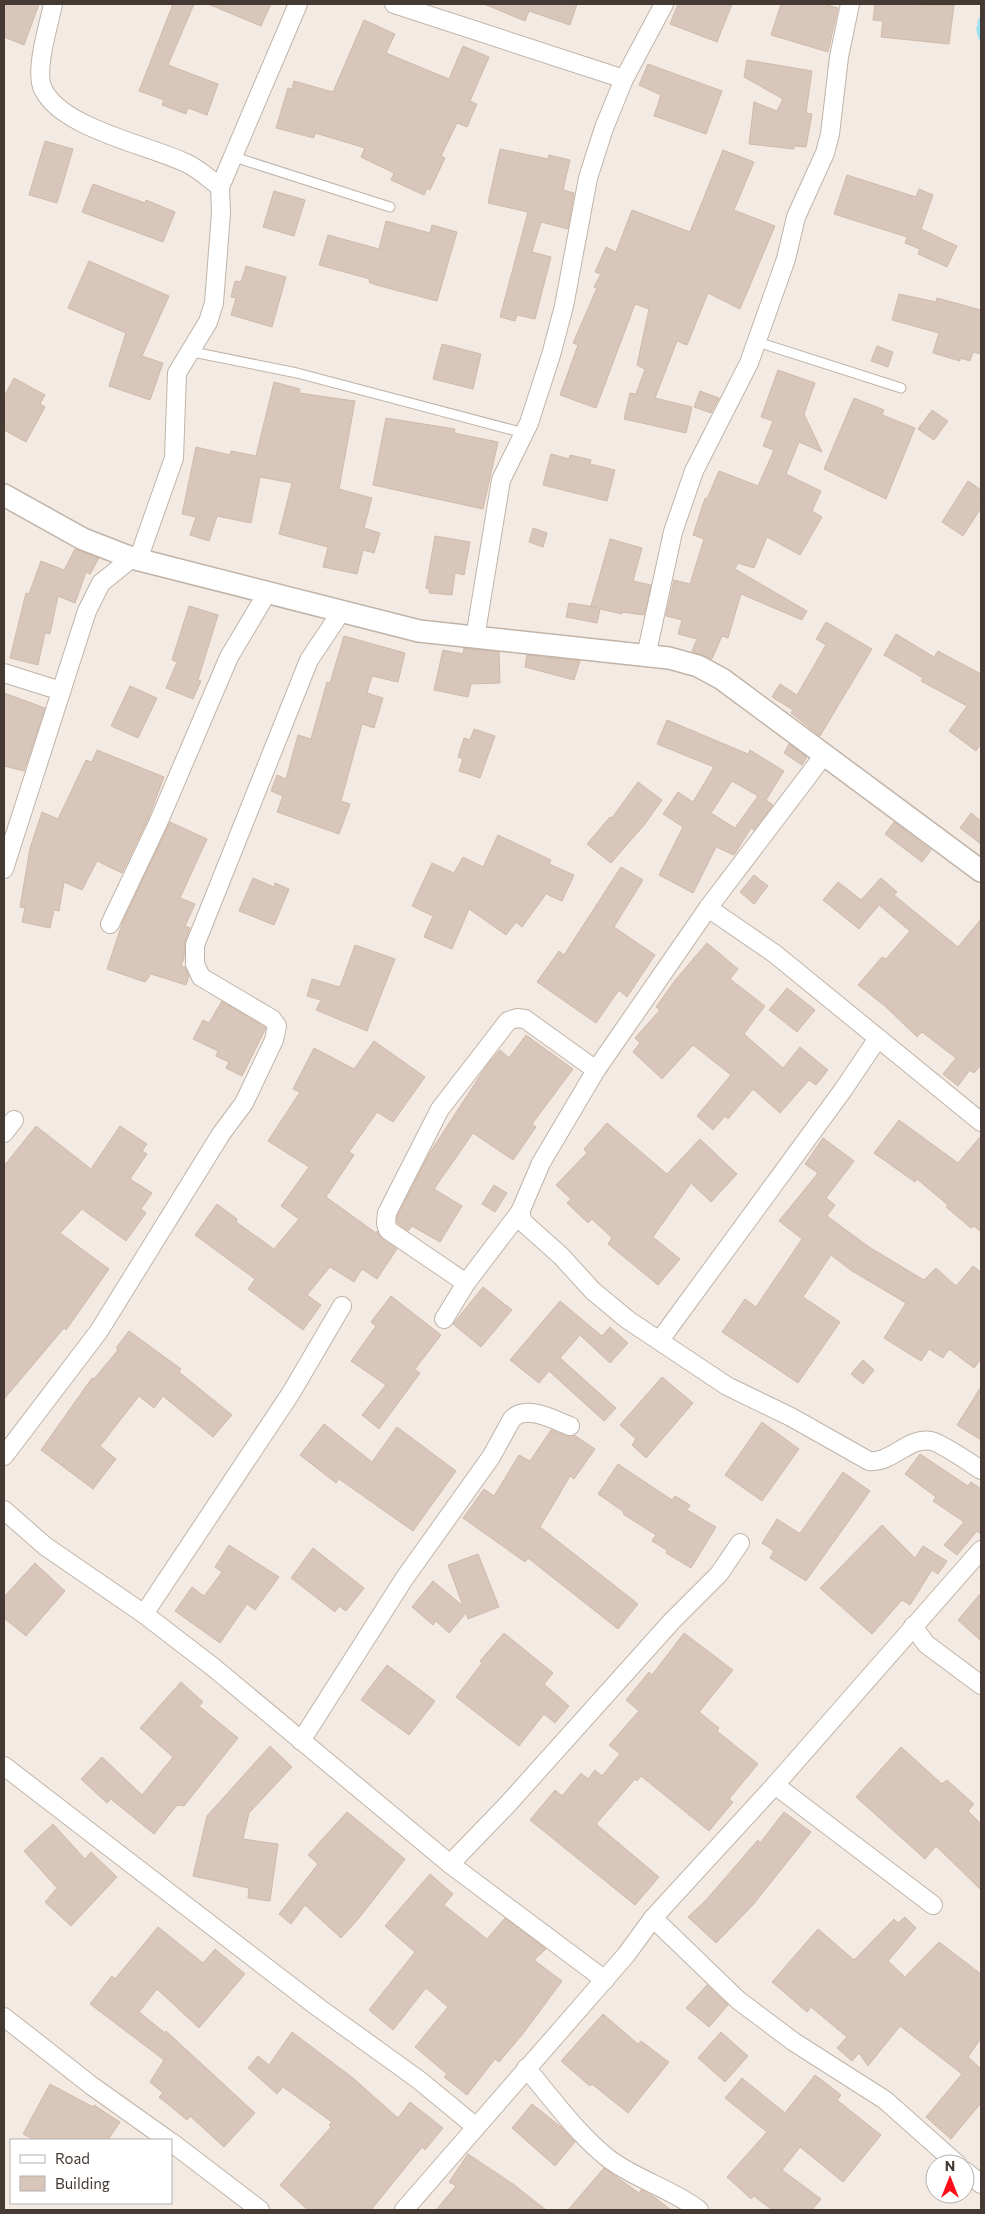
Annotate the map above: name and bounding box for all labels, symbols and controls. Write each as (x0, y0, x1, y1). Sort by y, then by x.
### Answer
legend (10, 2139, 172, 2204)
text: Road (55, 2149, 90, 2167)
north arrow (925, 2154, 975, 2204)
text: N (945, 2157, 955, 2174)
text: Building (55, 2174, 110, 2192)

